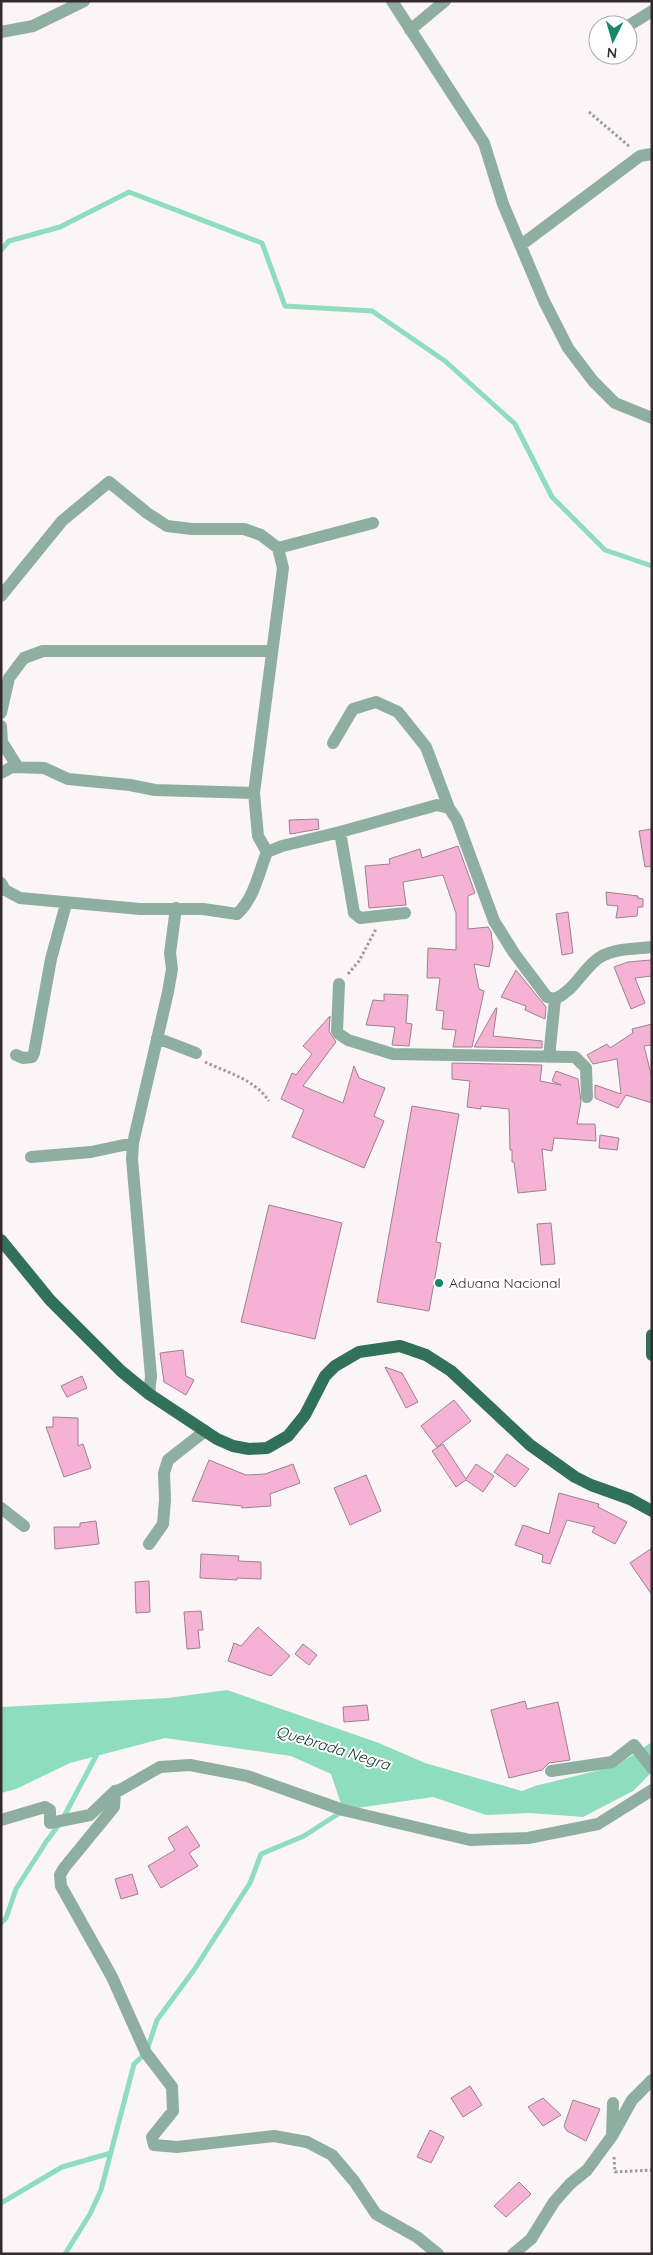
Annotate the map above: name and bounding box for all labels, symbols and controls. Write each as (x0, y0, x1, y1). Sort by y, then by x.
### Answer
north arrow (588, 15, 638, 65)
text: N (606, 44, 618, 62)
place label: Aduana Nacional (449, 1274, 561, 1292)
marker: Aduana Nacional (433, 1277, 445, 1289)
water label: Quebrada Negra (274, 1721, 393, 1774)

